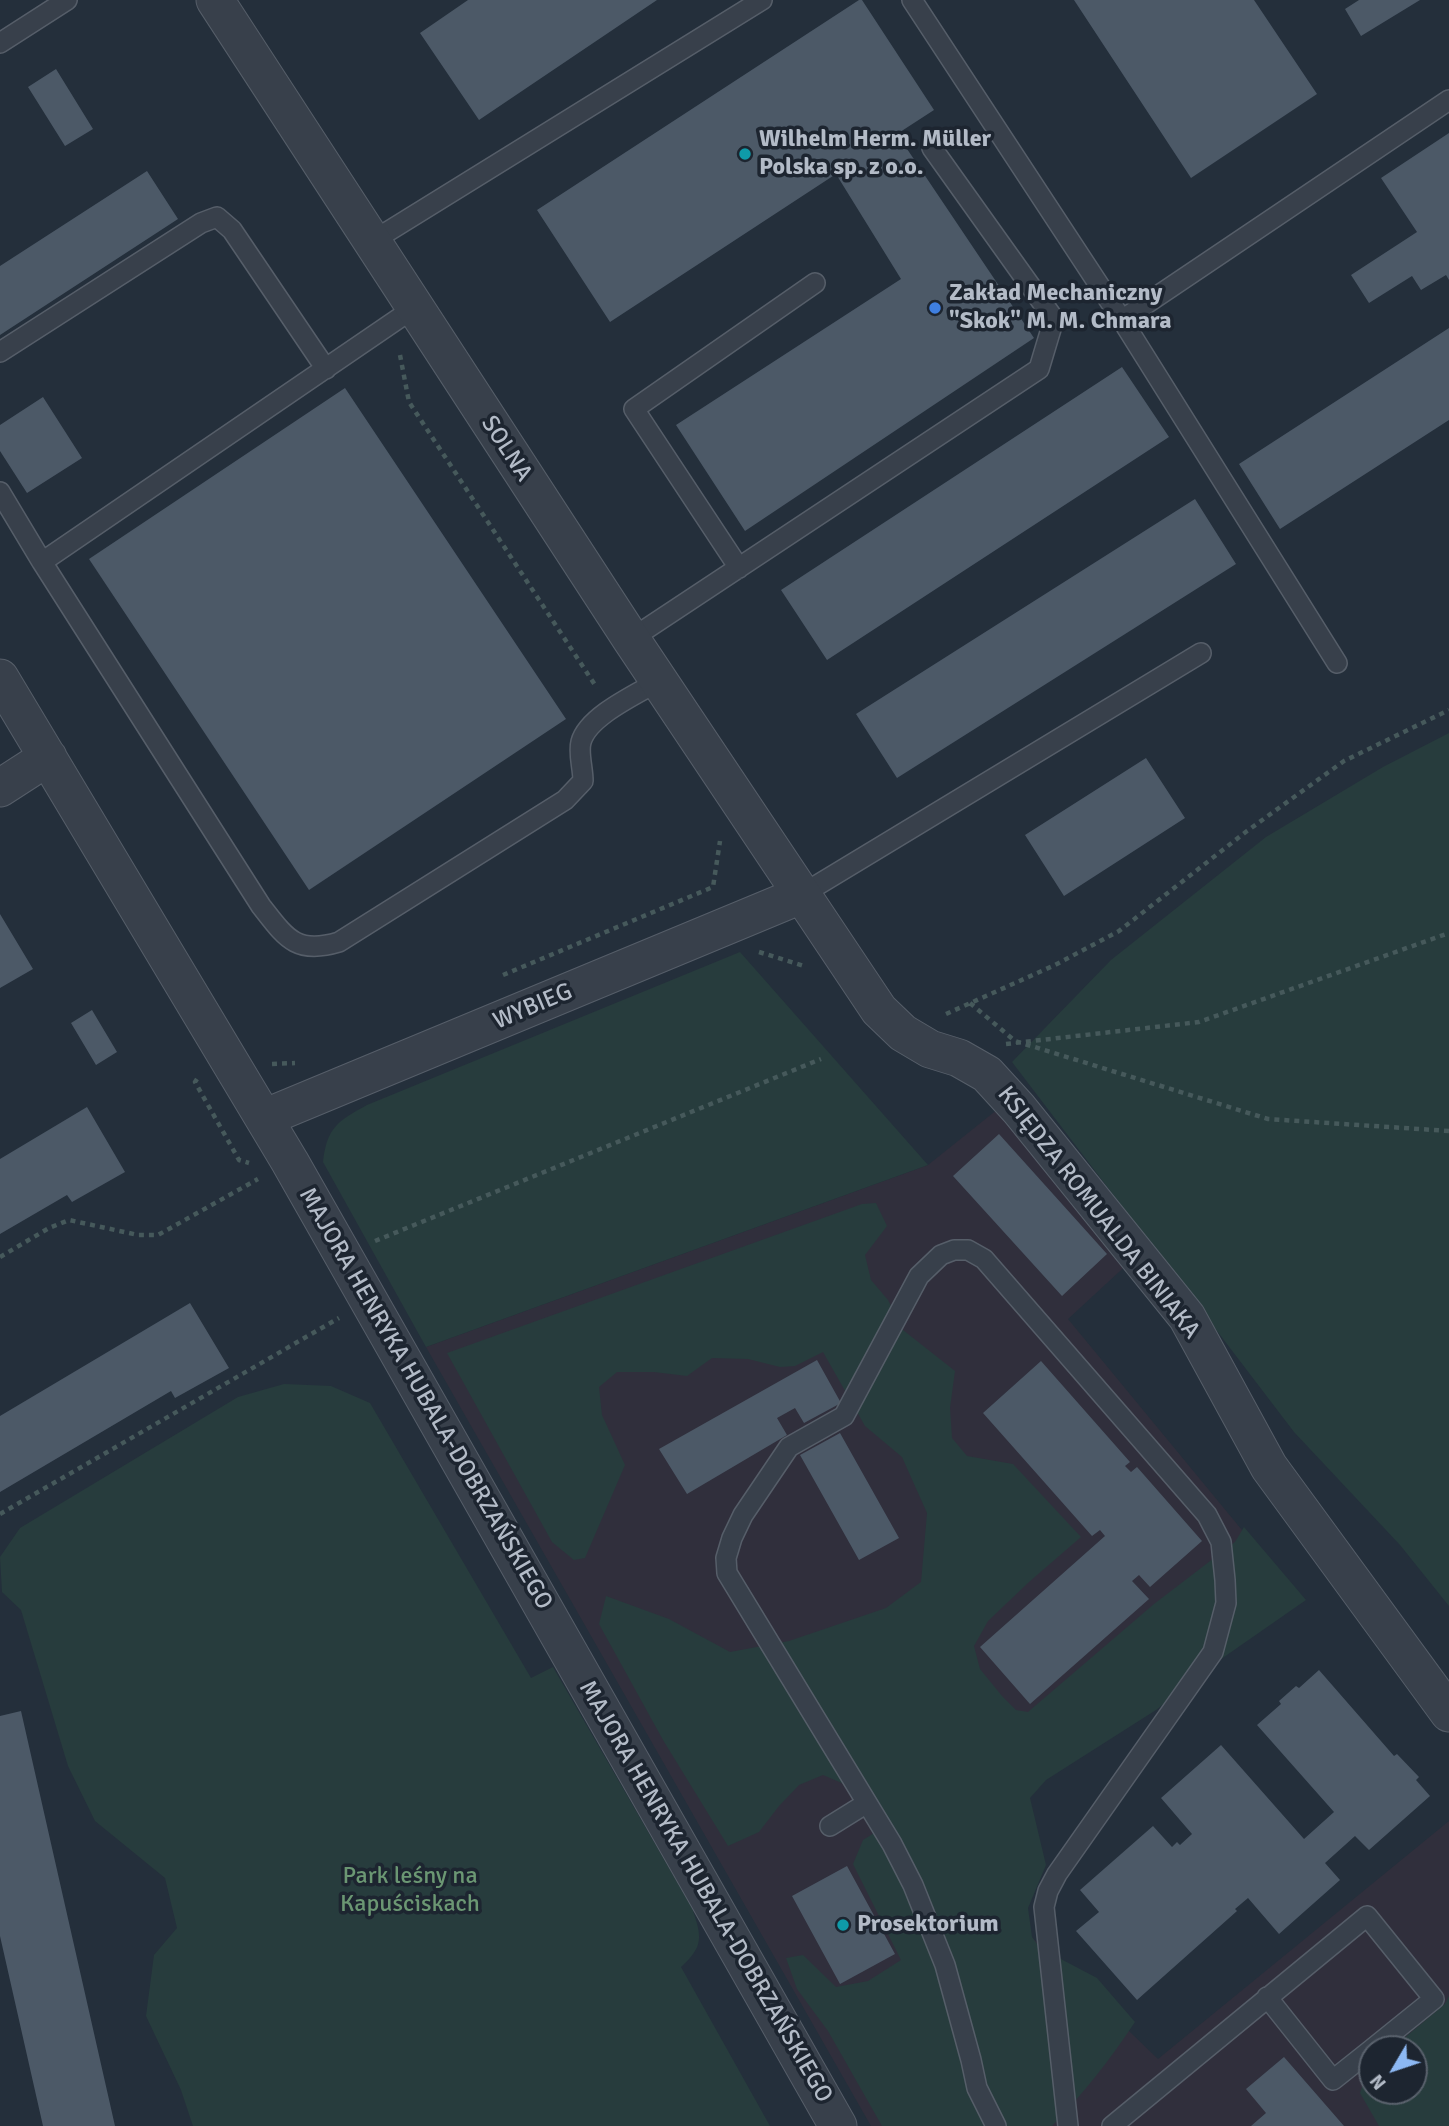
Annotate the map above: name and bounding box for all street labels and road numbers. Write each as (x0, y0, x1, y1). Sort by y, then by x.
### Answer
street label: SOLNA (474, 411, 538, 487)
street label: WYBIEG (489, 978, 577, 1036)
street label: KSIĘDZA ROMUALDA BINIAKA (991, 1081, 1205, 1345)
street label: MAJORA HENRYKA HUBALA-DOBRZAŃSKIEGO (292, 1183, 558, 1615)
street label: MAJORA HENRYKA HUBALA-DOBRZAŃSKIEGO (572, 1676, 838, 2108)

